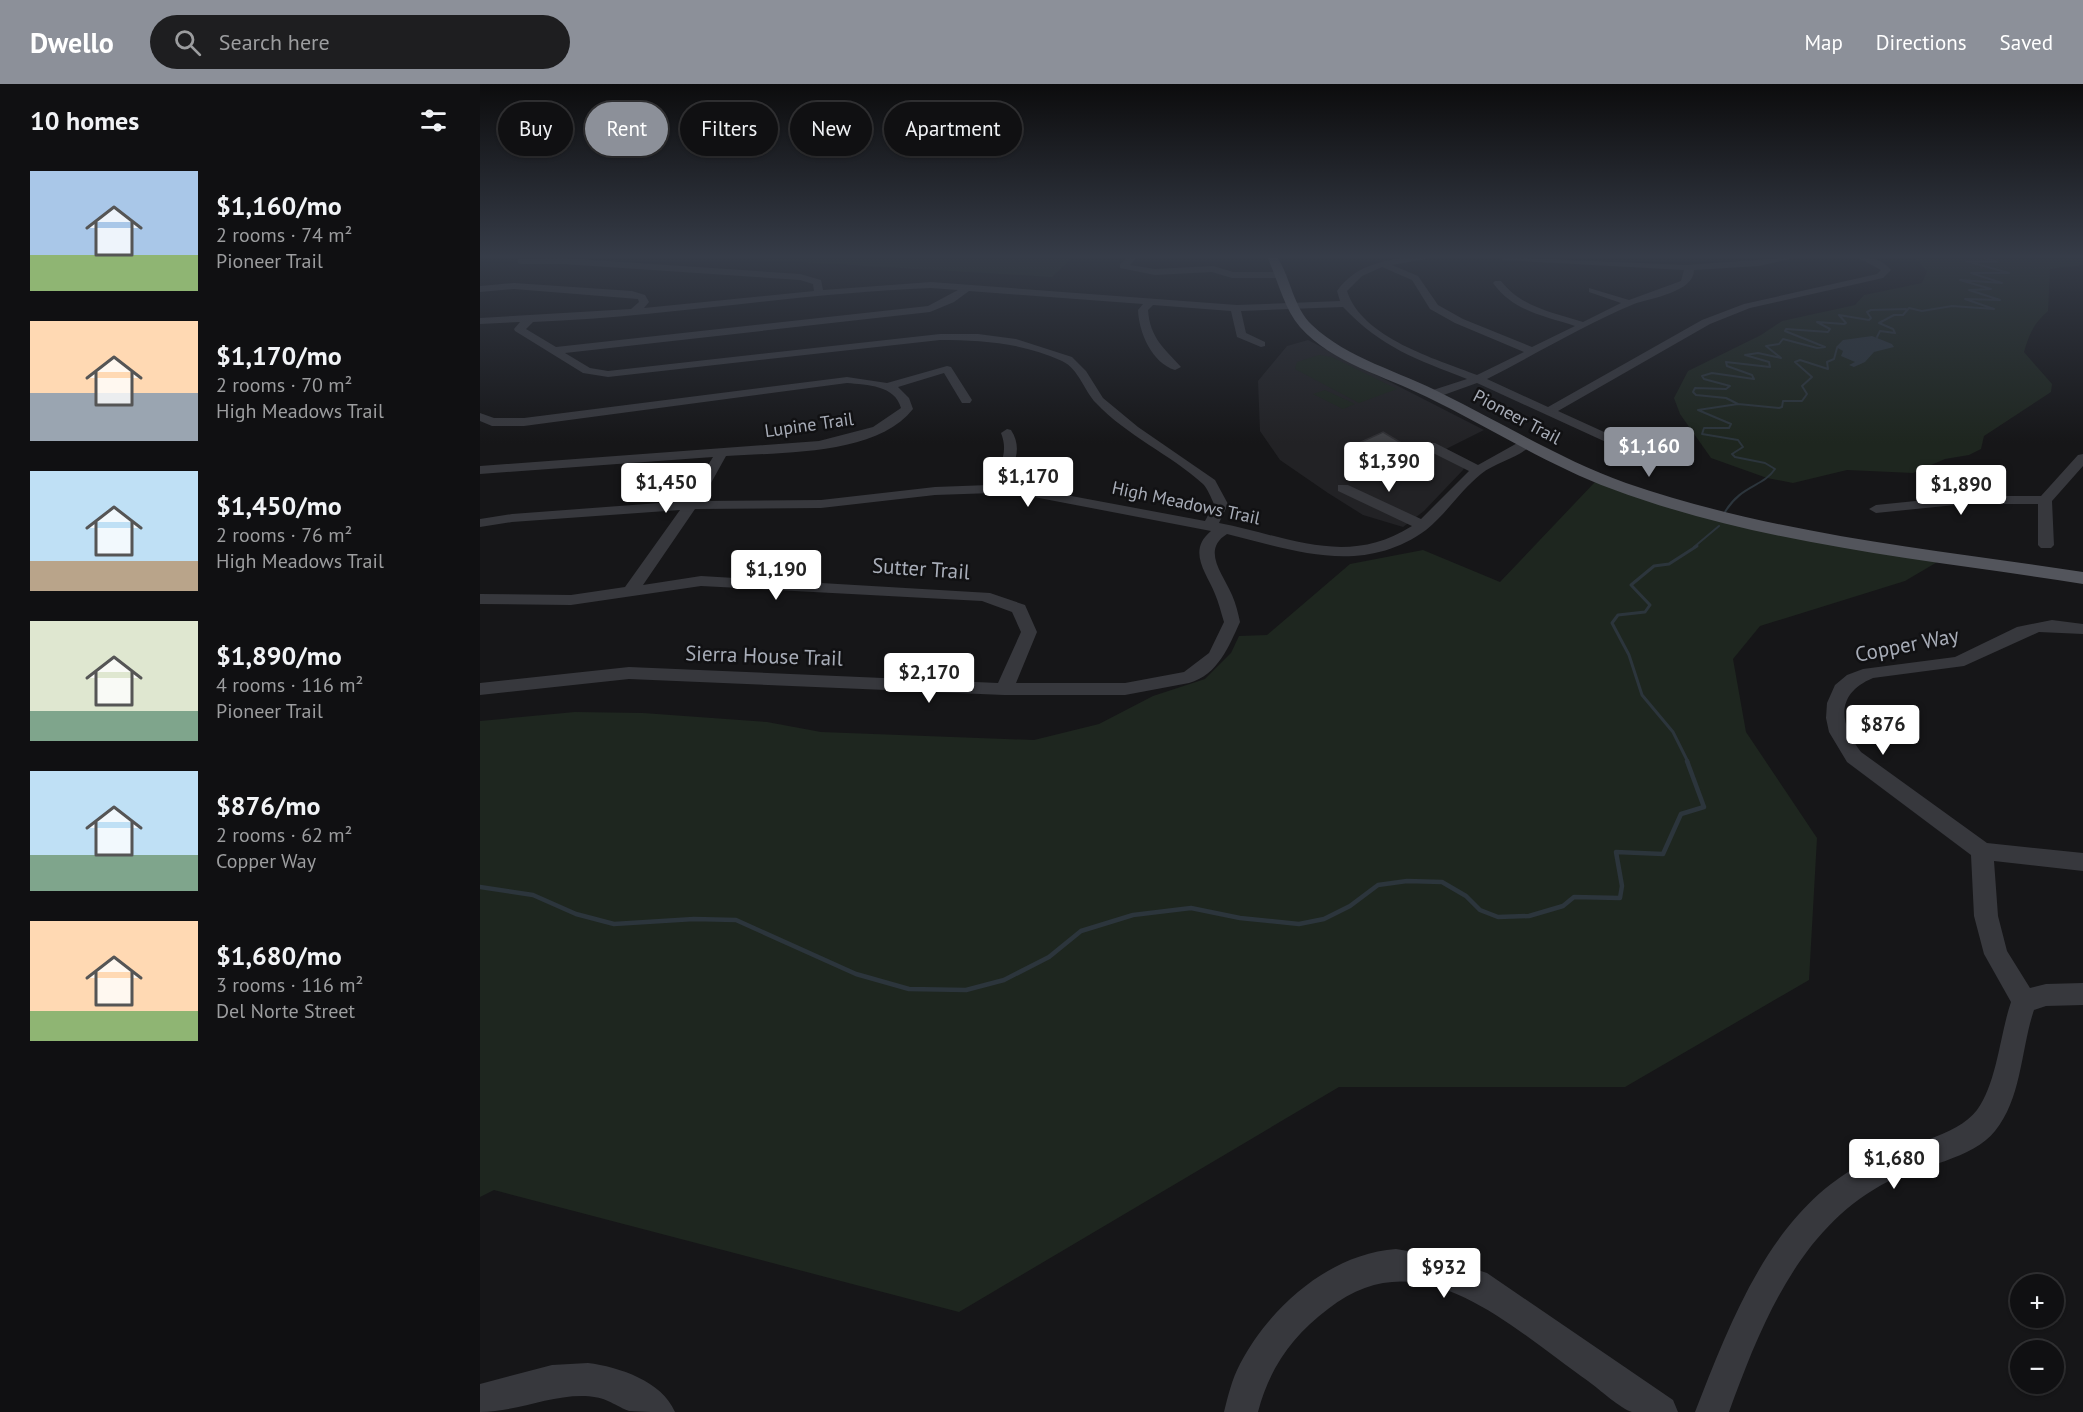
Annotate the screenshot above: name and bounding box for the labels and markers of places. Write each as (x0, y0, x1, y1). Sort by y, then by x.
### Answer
pin: $1,160 (1600, 427, 1698, 478)
pin: $1,390 (1340, 442, 1438, 493)
pin: $1,170 (979, 457, 1077, 508)
pin: $1,450 (617, 463, 715, 514)
pin: $1,890 (1912, 465, 2010, 516)
pin: $1,190 (727, 550, 825, 601)
pin: $2,170 (880, 653, 978, 704)
pin: $876 (1847, 705, 1919, 756)
pin: $1,680 (1845, 1139, 1943, 1190)
pin: $932 (1408, 1248, 1480, 1299)

